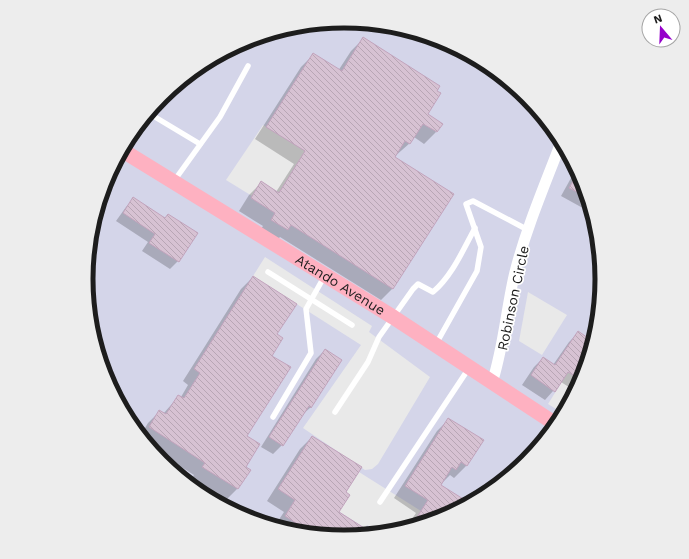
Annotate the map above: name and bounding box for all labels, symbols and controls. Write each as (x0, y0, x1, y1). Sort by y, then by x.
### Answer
north arrow (641, 8, 681, 48)
text: N (652, 12, 664, 26)
street label: Robinson Circle (494, 244, 532, 352)
street label: Atando Avenue (293, 251, 388, 318)

